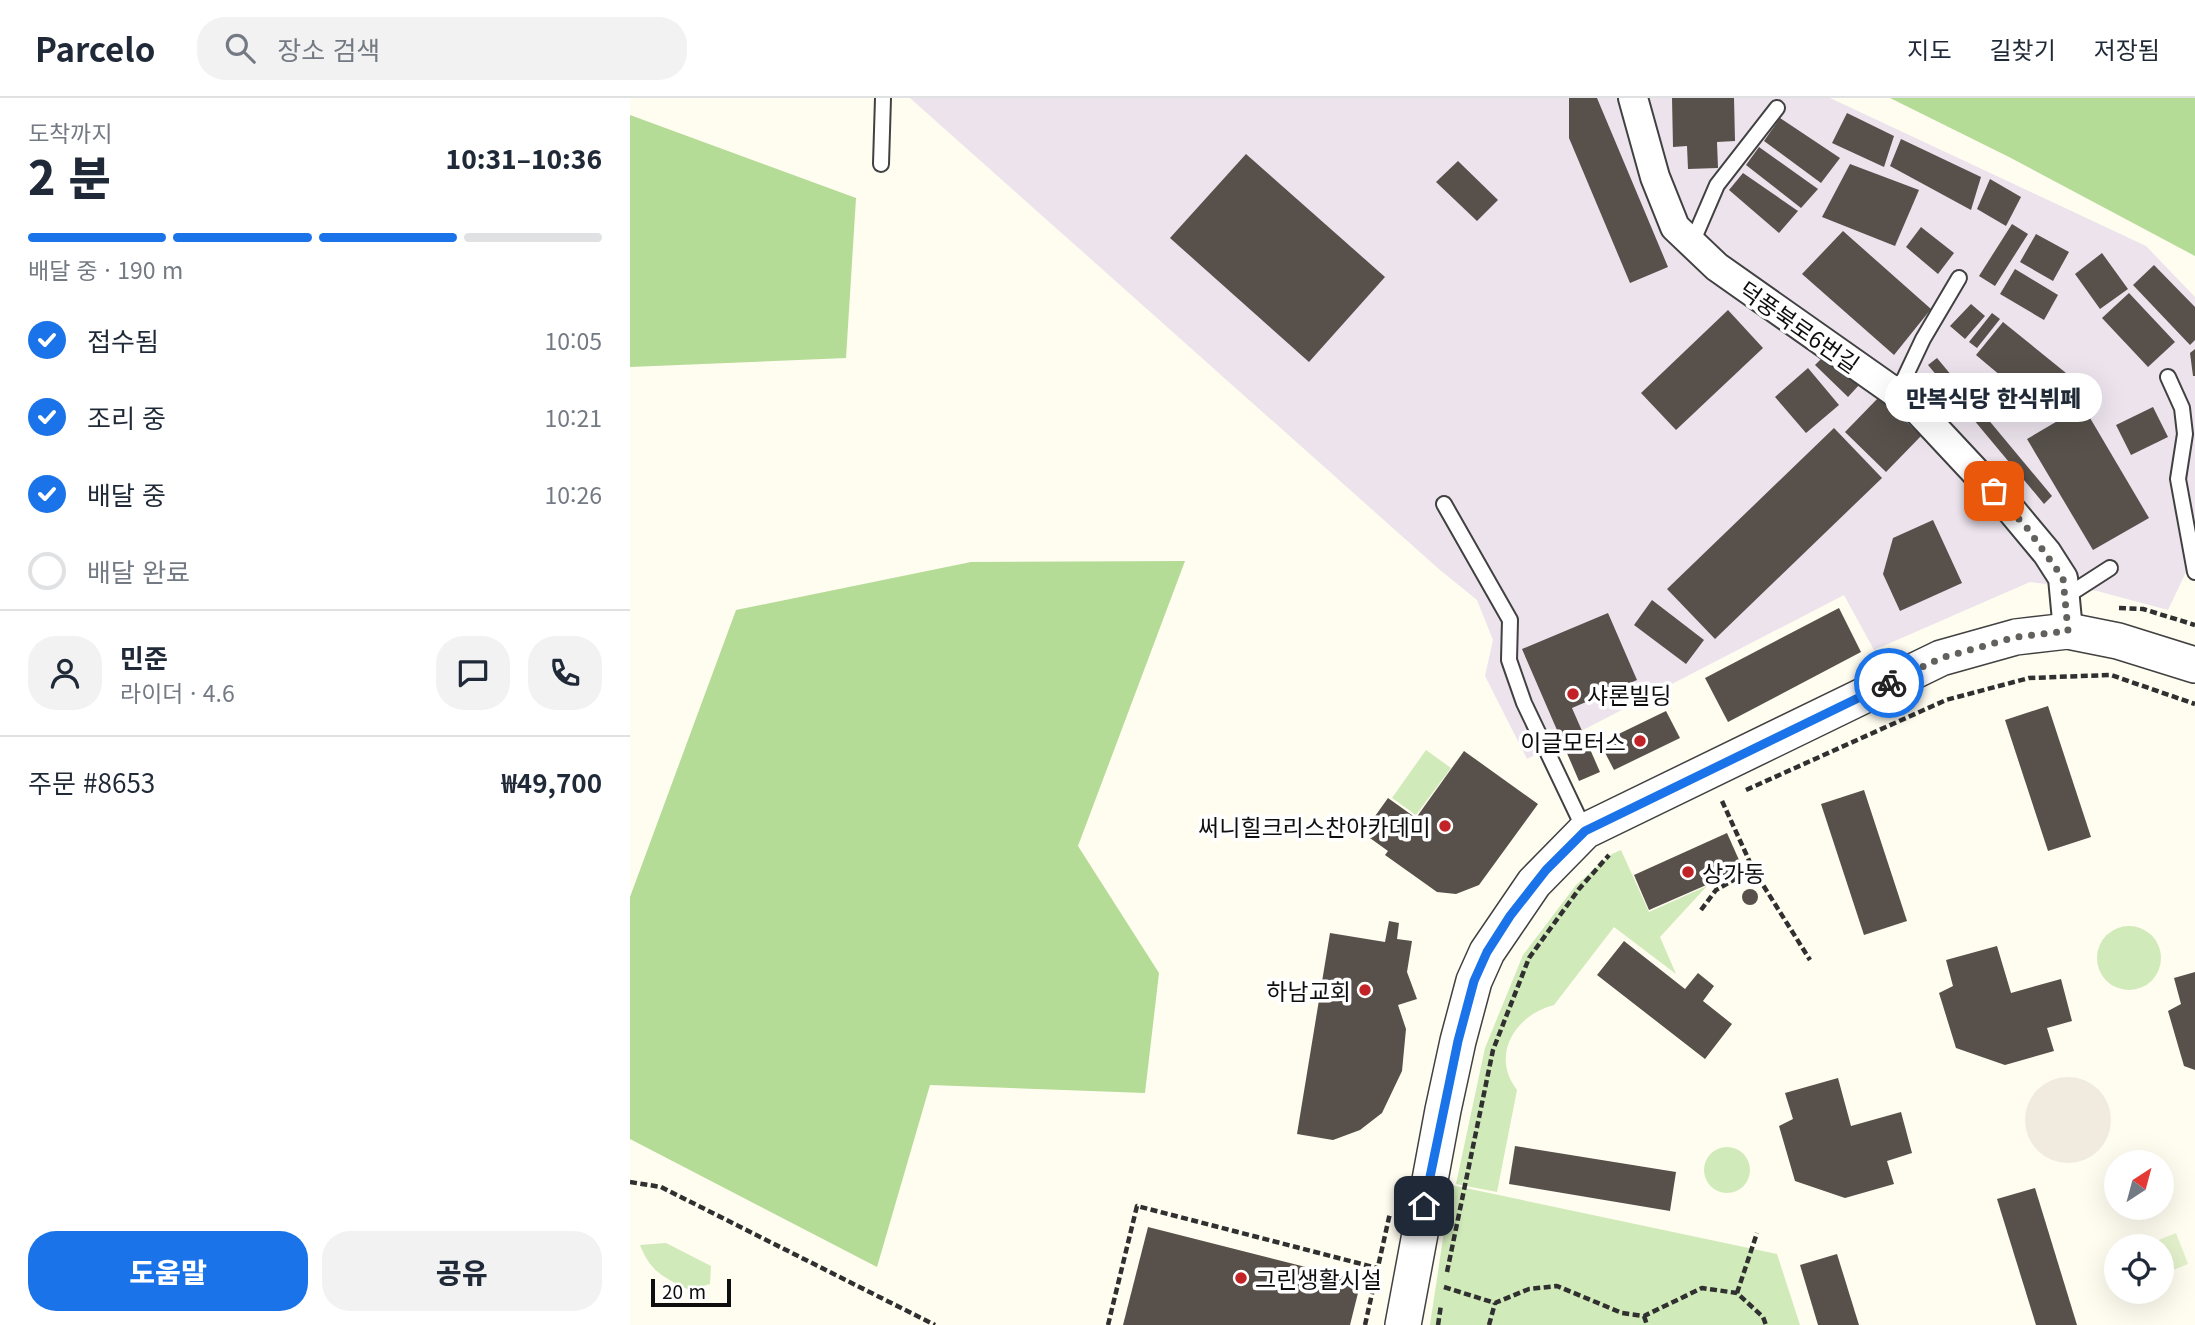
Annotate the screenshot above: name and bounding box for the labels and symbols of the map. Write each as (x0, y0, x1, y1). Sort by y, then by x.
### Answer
street label: 덕풍북로6번길 (1733, 272, 1867, 380)
callout: 만복식당 한식뷔페 (1886, 372, 2102, 421)
pin (1964, 461, 2024, 521)
courier (1854, 648, 1924, 718)
place label: 샤론빌딩 (1587, 677, 1672, 711)
marker: 샤론빌딩 (1565, 686, 1581, 702)
place label: 이글모터스 (1520, 724, 1626, 758)
marker: 이글모터스 (1632, 733, 1648, 749)
place label: 써니힐크리스찬아카데미 (1198, 809, 1431, 843)
marker: 써니힐크리스찬아카데미 (1437, 818, 1453, 834)
place label: 상가동 (1702, 855, 1765, 889)
marker: 상가동 (1680, 864, 1696, 880)
place label: 하남교회 (1266, 973, 1351, 1007)
marker: 하남교회 (1357, 982, 1373, 998)
north arrow (2104, 1150, 2174, 1220)
pin (1394, 1176, 1454, 1236)
place label: 그린생활시설 (1255, 1261, 1382, 1295)
marker: 그린생활시설 (1233, 1270, 1249, 1286)
scale bar (651, 1276, 732, 1308)

